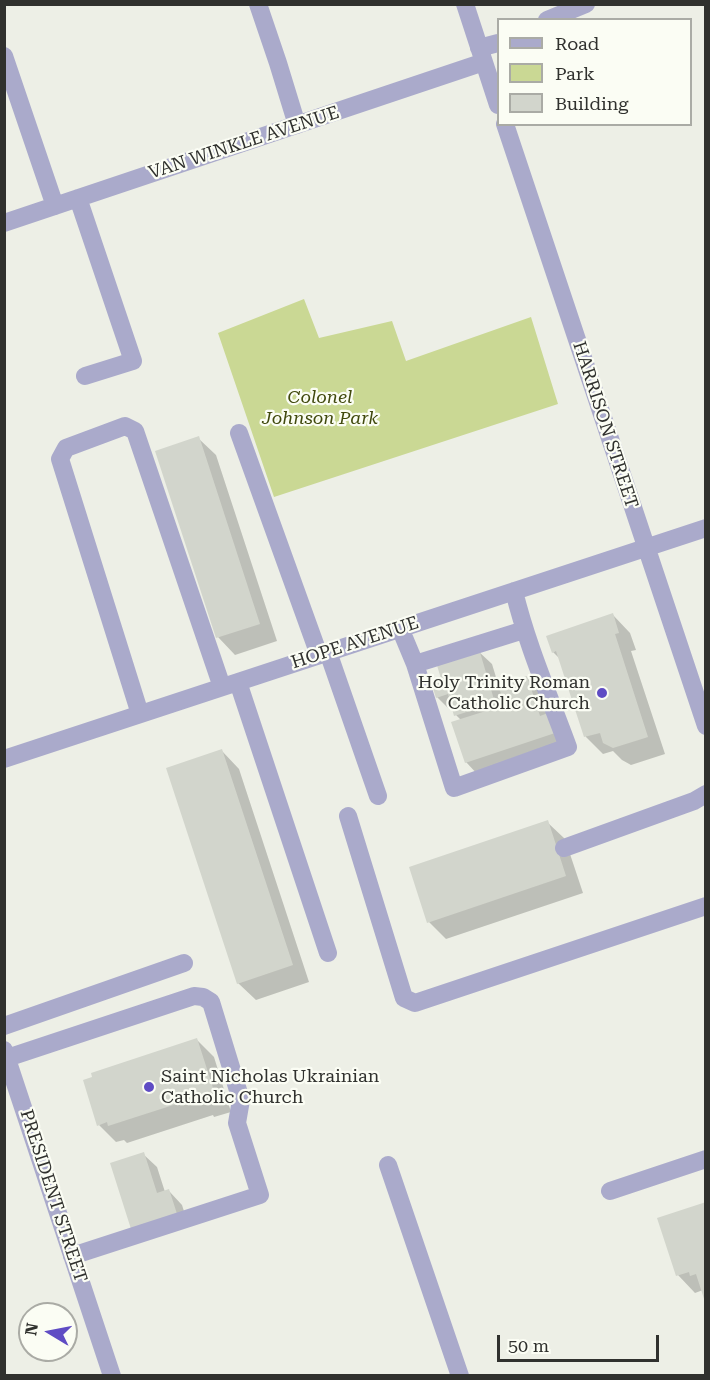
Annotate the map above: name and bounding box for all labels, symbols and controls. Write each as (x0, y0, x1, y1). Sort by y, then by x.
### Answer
legend (497, 18, 692, 126)
text: Road (555, 33, 599, 54)
text: Park (555, 63, 595, 84)
text: Building (555, 93, 629, 114)
street label: VAN WINKLE AVENUE (146, 102, 342, 184)
street label: HARRISON STREET (568, 339, 642, 511)
park label: Colonel Johnson Park (262, 387, 378, 430)
street label: HOPE AVENUE (288, 612, 422, 674)
place label: Holy Trinity Roman Catholic Church (418, 672, 590, 714)
marker: Holy Trinity Roman Catholic Church (595, 686, 609, 700)
place label: Saint Nicholas Ukrainian Catholic Church (161, 1066, 379, 1108)
marker: Saint Nicholas Ukrainian Catholic Church (142, 1080, 156, 1094)
street label: PRESIDENT STREET (15, 1107, 91, 1285)
north arrow (18, 1302, 78, 1362)
text: N (21, 1321, 42, 1337)
scale bar (500, 1323, 662, 1361)
text: 50 m (508, 1335, 549, 1356)

